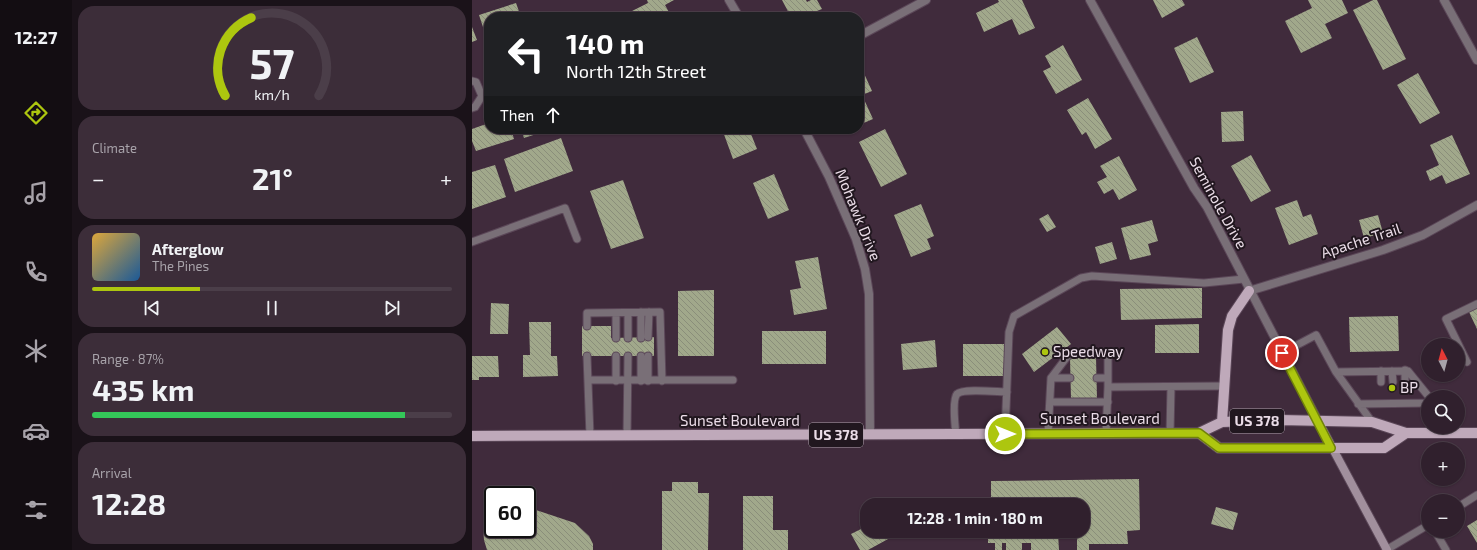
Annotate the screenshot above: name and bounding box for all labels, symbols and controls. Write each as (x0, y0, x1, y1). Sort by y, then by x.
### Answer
text: 12:27 (15, 26, 57, 48)
text: 140 m (566, 26, 644, 60)
icon: left (500, 28, 552, 80)
text: 57 (250, 37, 294, 87)
text: North 12th Street (566, 60, 706, 82)
text: km/h (254, 86, 290, 103)
icon: directions (22, 99, 50, 127)
icon: ahead (542, 104, 564, 126)
text: Then (500, 106, 534, 124)
text: Climate (92, 140, 137, 156)
street label: Seminole Drive (1186, 154, 1251, 251)
text: 21° (252, 160, 293, 196)
text: − (92, 165, 105, 191)
text: + (440, 165, 452, 191)
street label: Mohawk Drive (832, 166, 886, 263)
icon: music (22, 179, 50, 207)
street label: Apache Trail (1318, 218, 1404, 261)
text: Afterglow (152, 240, 224, 258)
icon: phone (22, 258, 50, 286)
text: The Pines (152, 258, 209, 274)
icon: previous (141, 297, 163, 319)
icon: pause (261, 297, 283, 319)
icon: next (381, 297, 403, 319)
pin (1265, 336, 1299, 370)
icon: climate (22, 337, 50, 365)
north arrow (1421, 338, 1465, 382)
map controls (1421, 338, 1465, 538)
place label: Speedway (1053, 342, 1123, 360)
icon: arrive (1271, 342, 1293, 364)
marker: Speedway (1040, 347, 1050, 357)
text: Range · 87% (92, 351, 164, 367)
text: 435 km (92, 371, 194, 407)
place label: BP (1400, 378, 1418, 396)
marker: BP (1387, 383, 1397, 393)
button: search (1421, 390, 1465, 434)
street label: Sunset Boulevard (1040, 409, 1160, 427)
road number: US 378 (1230, 409, 1284, 433)
street label: Sunset Boulevard (680, 411, 800, 429)
position arrow (984, 413, 1026, 455)
icon: car (22, 417, 50, 445)
road number: US 378 (809, 423, 863, 447)
button: + (1421, 442, 1465, 486)
text: Arrival (92, 465, 132, 481)
text: 12:28 (92, 485, 166, 521)
speed limit sign: 60 (484, 486, 536, 538)
button: − (1421, 494, 1465, 538)
icon: filters (22, 496, 50, 524)
text: 12:28 · 1 min · 180 m (907, 509, 1043, 527)

